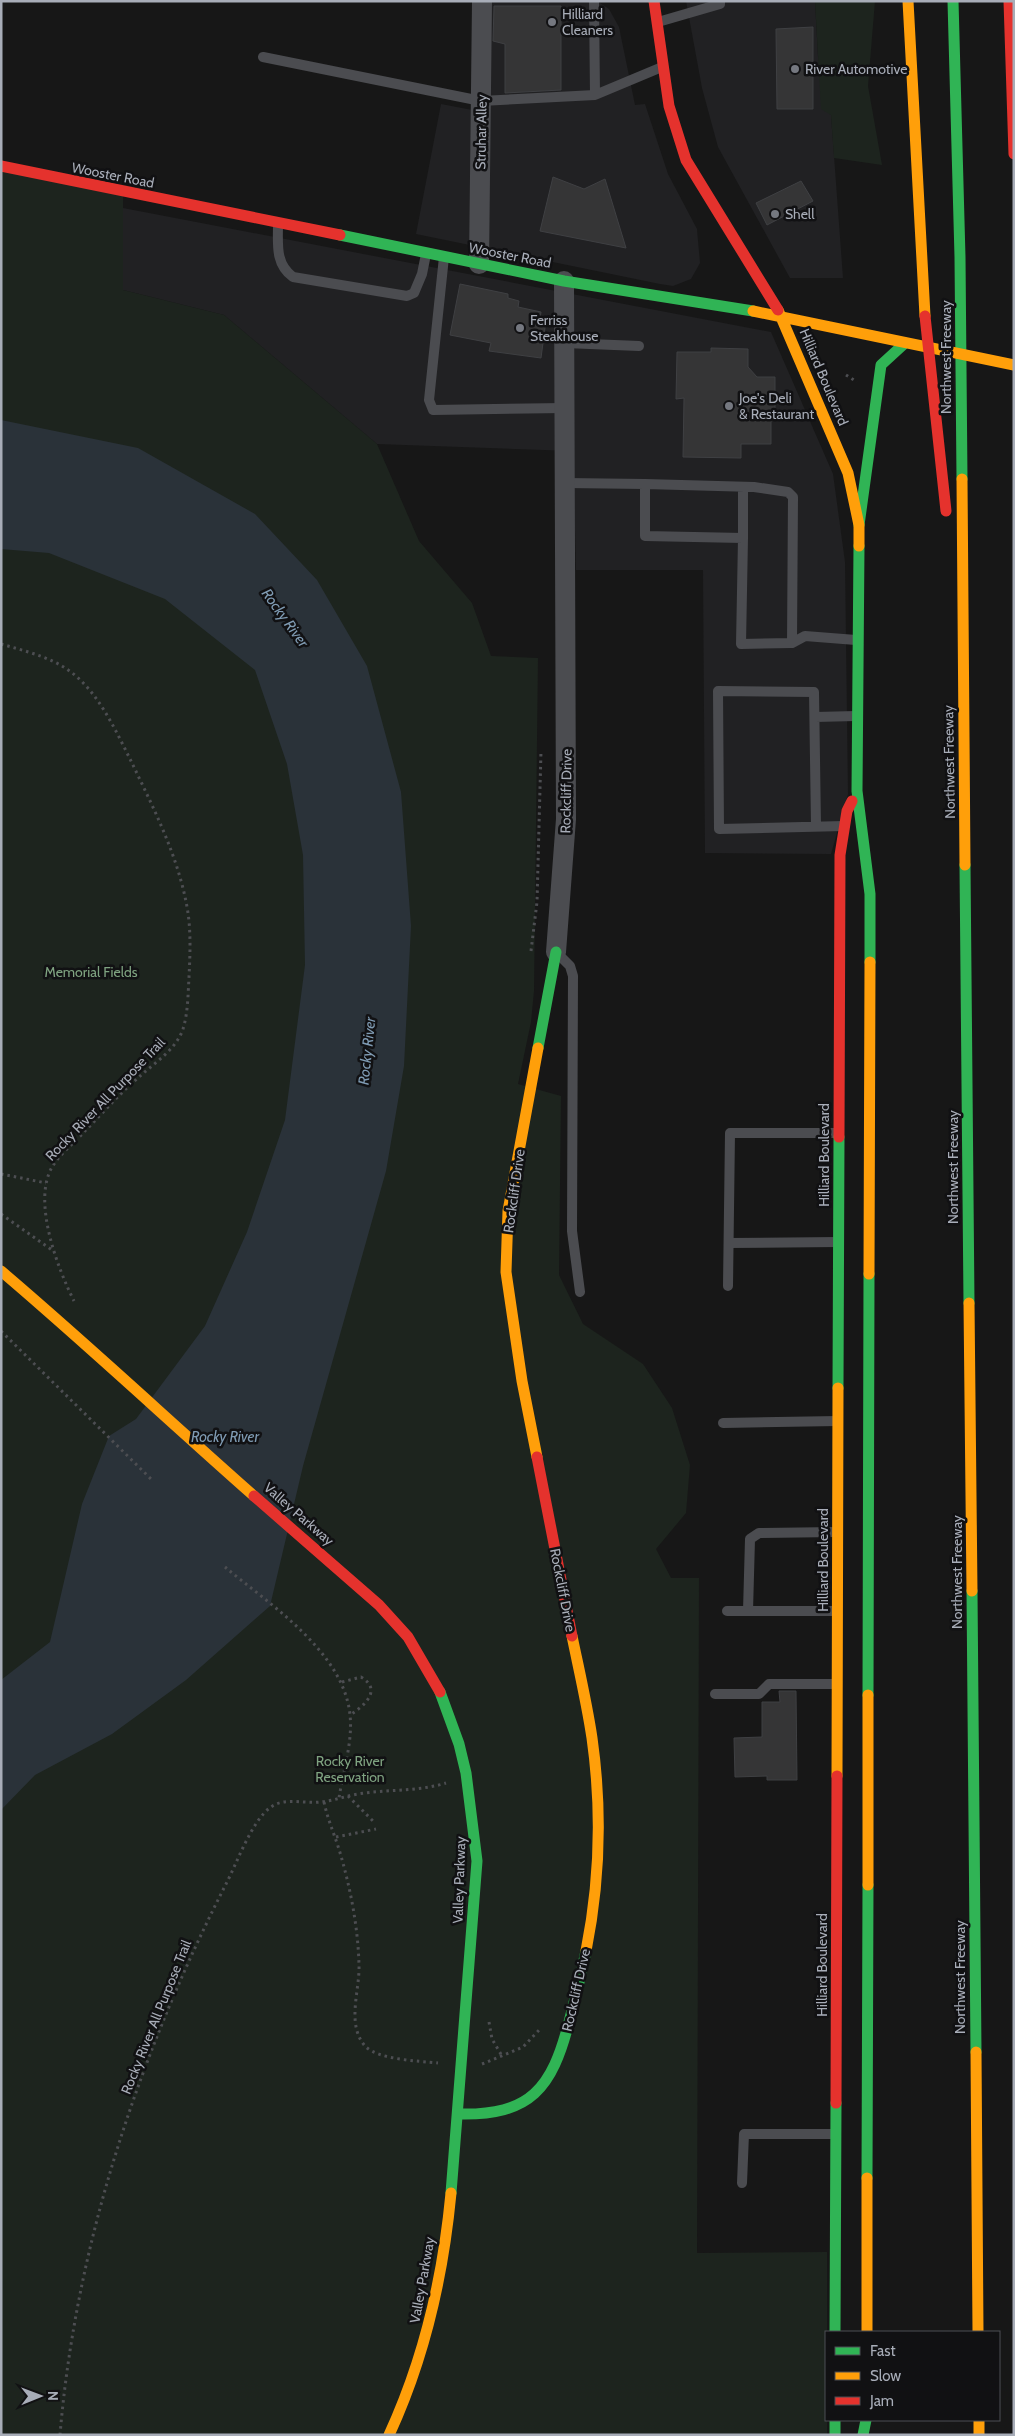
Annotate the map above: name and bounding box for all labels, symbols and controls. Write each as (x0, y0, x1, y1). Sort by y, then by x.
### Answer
place label: Hilliard Cleaners (562, 5, 613, 39)
marker: Hilliard Cleaners (546, 16, 558, 28)
place label: River Automotive (805, 60, 907, 78)
marker: River Automotive (789, 63, 801, 75)
street label: Struhar Alley (471, 94, 491, 170)
street label: Wooster Road (70, 158, 156, 192)
place label: Shell (785, 205, 815, 223)
marker: Shell (769, 208, 781, 220)
street label: Wooster Road (467, 238, 553, 272)
street label: Northwest Freeway (937, 300, 955, 414)
place label: Ferriss Steakhouse (530, 311, 598, 345)
marker: Ferriss Steakhouse (514, 322, 526, 334)
street label: Hilliard Boulevard (796, 326, 852, 428)
place label: Joe's Deli & Restaurant (738, 389, 814, 423)
marker: Joe's Deli & Restaurant (723, 400, 735, 412)
water label: Rocky River (258, 585, 313, 652)
street label: Northwest Freeway (939, 705, 959, 819)
street label: Rockcliff Drive (556, 749, 576, 833)
park label: Memorial Fields (44, 963, 138, 981)
water label: Rocky River (354, 1015, 380, 1086)
street label: Rocky River All Purpose Trail (41, 1033, 169, 1164)
street label: Hilliard Boulevard (815, 1103, 833, 1207)
street label: Northwest Freeway (944, 1110, 962, 1224)
street label: Rockcliff Drive (499, 1148, 529, 1234)
water label: Rocky River (191, 1428, 260, 1446)
street label: Valley Parkway (260, 1479, 338, 1549)
street label: Hilliard Boulevard (814, 1508, 832, 1612)
street label: Northwest Freeway (948, 1515, 966, 1629)
street label: Rockcliff Drive (546, 1547, 580, 1633)
park label: Rocky River Reservation (315, 1752, 385, 1786)
street label: Valley Parkway (448, 1836, 470, 1924)
street label: Hilliard Boulevard (813, 1913, 831, 2017)
street label: Northwest Freeway (951, 1920, 969, 2034)
street label: Rocky River All Purpose Trail (117, 1937, 195, 2097)
street label: Rockcliff Drive (558, 1947, 594, 2033)
street label: Valley Parkway (406, 2235, 438, 2325)
legend (825, 2331, 1000, 2421)
text: Fast (870, 2342, 895, 2360)
text: Slow (870, 2367, 901, 2385)
north arrow (15, 2371, 65, 2421)
text: N (44, 2391, 62, 2401)
text: Jam (869, 2392, 894, 2410)

